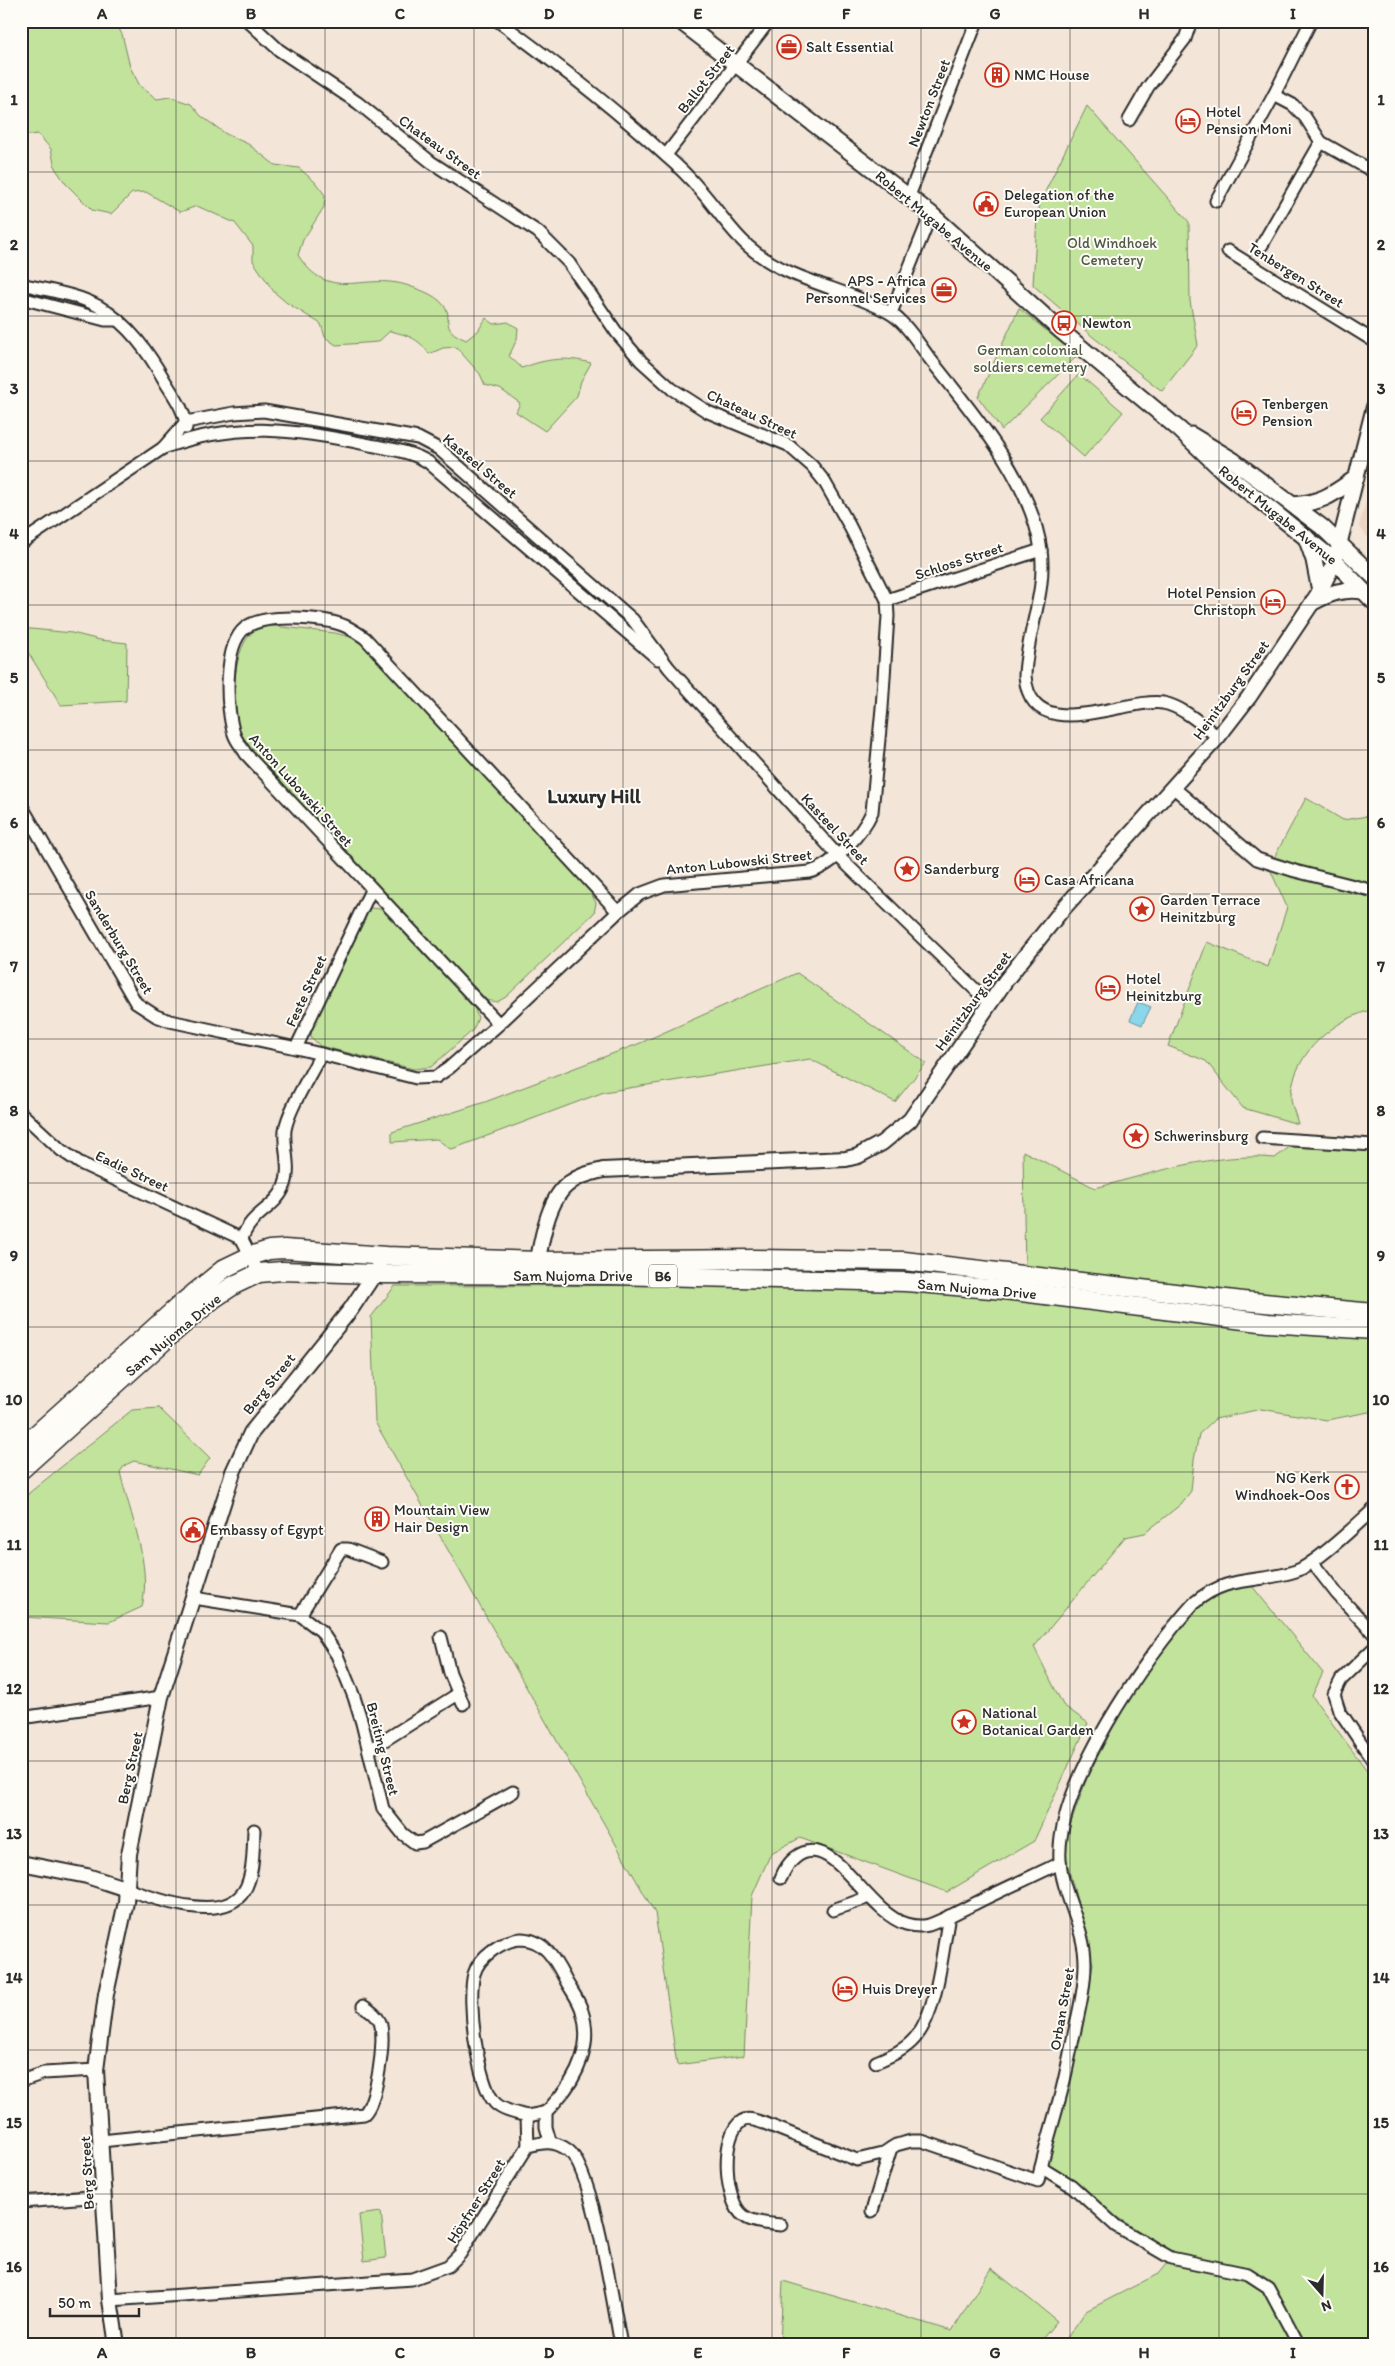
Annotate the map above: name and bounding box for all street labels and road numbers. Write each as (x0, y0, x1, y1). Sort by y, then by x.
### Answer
street label: Ballot Street (674, 41, 739, 117)
street label: Newton Street (904, 56, 954, 149)
street label: Chateau Street (395, 111, 485, 183)
street label: Robert Mugabe Avenue (872, 167, 996, 275)
street label: Tenbergen Street (1245, 238, 1348, 312)
street label: Chateau Street (704, 385, 800, 443)
street label: Kasteel Street (439, 430, 521, 502)
street label: Robert Mugabe Avenue (1215, 461, 1341, 569)
street label: Schloss Street (913, 538, 1006, 584)
street label: Heinitzburg Street (1189, 636, 1273, 743)
street label: Anton Lubowski Street (245, 730, 357, 851)
street label: Kasteel Street (797, 789, 873, 869)
street label: Anton Lubowski Street (665, 845, 813, 879)
street label: Sanderburg Street (81, 887, 157, 998)
street label: Heinitzburg Street (931, 947, 1015, 1054)
street label: Feste Street (282, 952, 331, 1030)
street label: Eadie Street (93, 1146, 172, 1196)
road number: B6 (649, 1264, 677, 1288)
street label: Sam Nujoma Drive (513, 1267, 633, 1285)
street label: Sam Nujoma Drive (917, 1275, 1037, 1303)
street label: Sam Nujoma Drive (121, 1290, 225, 1380)
street label: Berg Street (239, 1349, 299, 1418)
street label: Breiting Street (363, 1700, 403, 1798)
street label: Berg Street (114, 1730, 147, 1806)
street label: Orban Street (1046, 1966, 1078, 2052)
street label: Berg Street (76, 2135, 98, 2210)
street label: Höpfner Street (443, 2155, 509, 2247)

